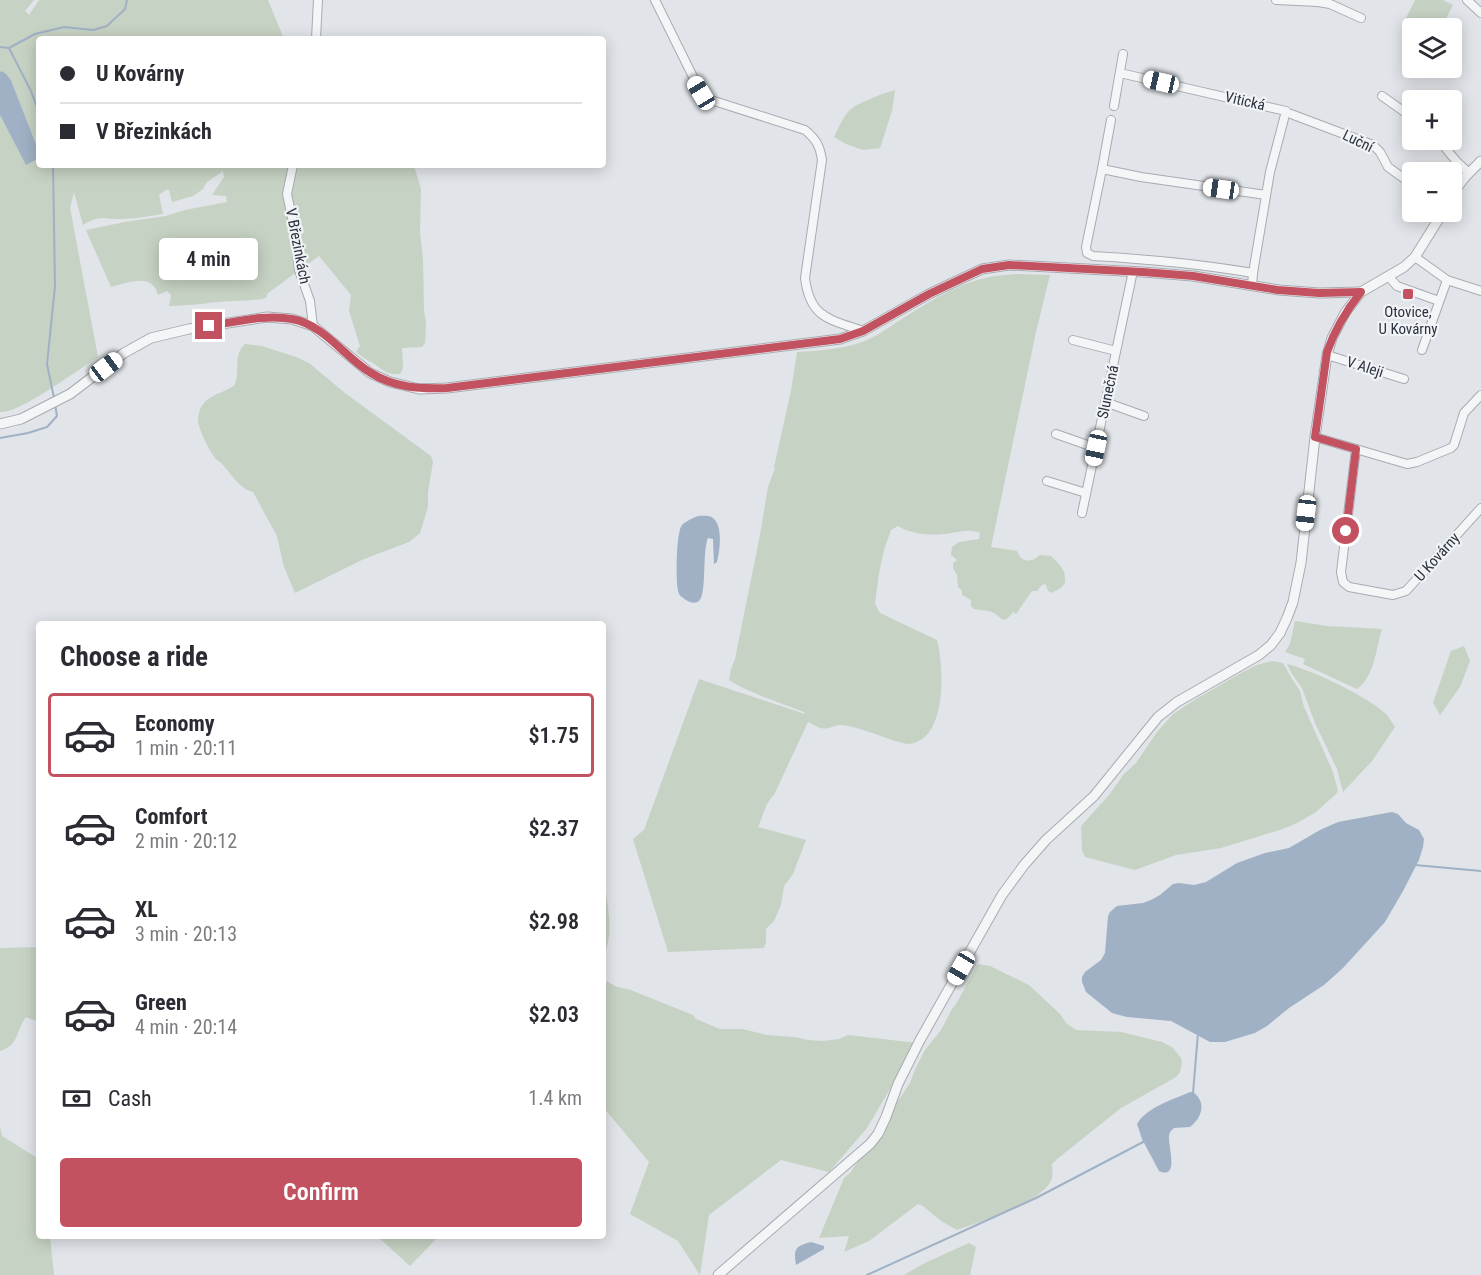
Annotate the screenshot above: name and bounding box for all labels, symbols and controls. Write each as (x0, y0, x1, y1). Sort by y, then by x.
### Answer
map controls (1402, 18, 1462, 222)
button: layers (1402, 18, 1462, 78)
text: U Kovárny (96, 61, 184, 86)
car (1141, 69, 1181, 95)
car (684, 73, 718, 113)
street label: Vitická (1223, 88, 1267, 114)
button: + (1402, 90, 1462, 150)
text: V Březinkách (96, 119, 212, 144)
street label: Luční (1340, 126, 1378, 157)
button: − (1402, 162, 1462, 222)
car (1202, 178, 1240, 200)
street label: V Březinkách (282, 207, 314, 285)
callout: 4 min (160, 239, 258, 281)
text: 4 min (186, 247, 231, 271)
marker: Otovice, U Kovárny (1401, 287, 1415, 301)
place label: Otovice, U Kovárny (1379, 303, 1437, 338)
route end (195, 312, 222, 339)
car (86, 349, 126, 385)
street label: V Aleji (1344, 353, 1386, 381)
street label: Slunečná (1094, 364, 1122, 420)
car (1083, 429, 1109, 467)
car (1295, 494, 1317, 532)
route start (1332, 517, 1359, 544)
street label: U Kovárny (1411, 529, 1463, 585)
text: Choose a ride (60, 641, 208, 673)
icon: car (63, 708, 117, 762)
text: Economy (135, 711, 215, 736)
text: $1.75 (528, 723, 579, 748)
text: 1 min · 20:11 (135, 736, 237, 760)
icon: car (63, 801, 117, 855)
text: Comfort (135, 804, 208, 829)
text: $2.37 (528, 816, 579, 841)
text: 2 min · 20:12 (135, 829, 237, 853)
icon: car (63, 894, 117, 948)
text: XL (135, 897, 158, 922)
text: $2.98 (528, 909, 579, 934)
text: 3 min · 20:13 (135, 922, 237, 946)
car (944, 948, 978, 988)
icon: car (63, 987, 117, 1041)
text: Green (135, 990, 187, 1015)
text: $2.03 (528, 1002, 579, 1027)
text: 4 min · 20:14 (135, 1015, 237, 1039)
icon: cash (60, 1082, 93, 1115)
text: Cash (108, 1086, 152, 1111)
text: 1.4 km (528, 1086, 582, 1110)
button: Confirm (60, 1158, 582, 1227)

